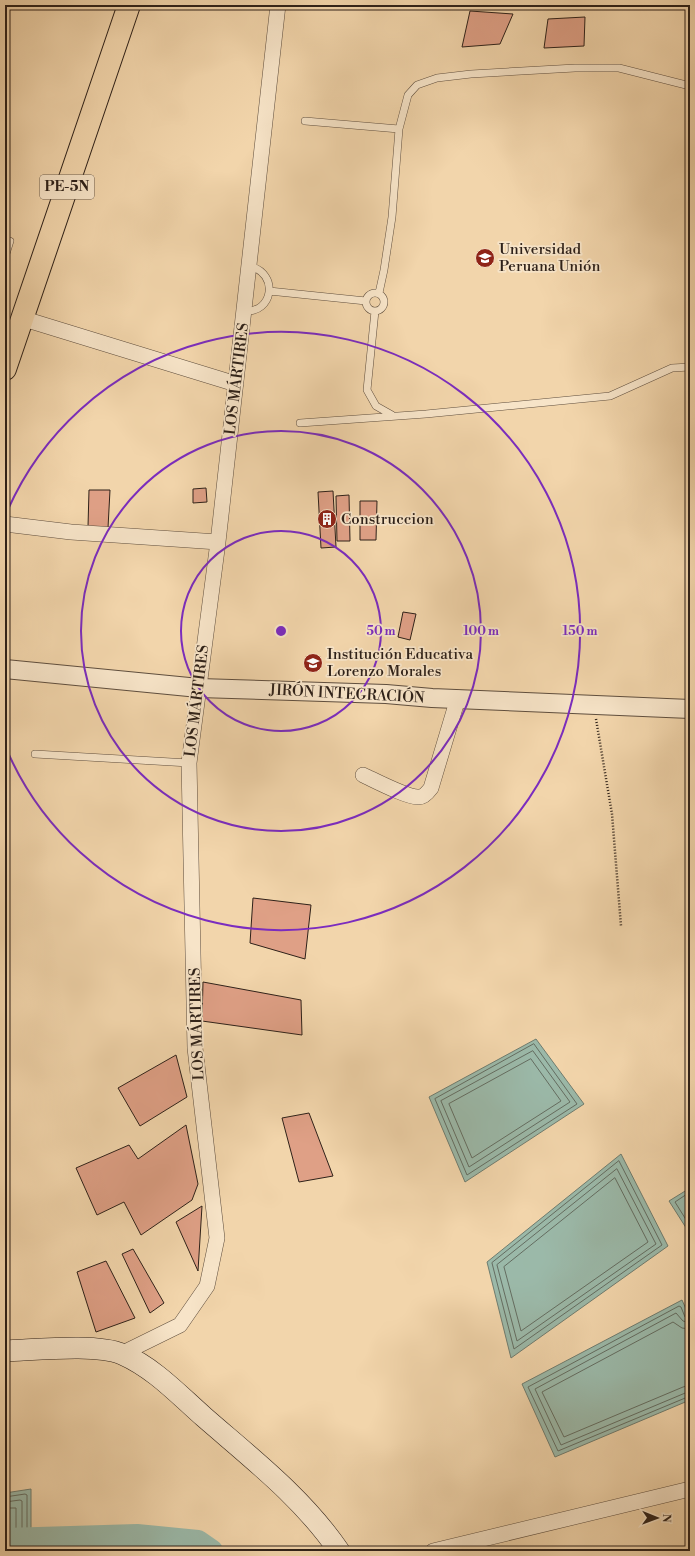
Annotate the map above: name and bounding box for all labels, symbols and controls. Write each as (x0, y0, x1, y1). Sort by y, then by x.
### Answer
road number: PE-5N (40, 175, 94, 199)
place label: Universidad Peruana Unión (499, 240, 601, 276)
school or university icon: Universidad Peruana Unión (474, 247, 496, 269)
street label: LOS MÁRTIRES (220, 322, 253, 436)
building icon: Construccion (316, 508, 338, 530)
place label: Construccion (341, 510, 434, 529)
centre of rings (274, 624, 288, 638)
text: 50 m (366, 624, 396, 639)
text: 100 m (463, 624, 499, 639)
text: 150 m (563, 624, 597, 639)
street label: LOS MÁRTIRES (180, 644, 213, 758)
place label: Institución Educativa Lorenzo Morales (327, 645, 474, 681)
school or university icon: Institución Educativa Lorenzo Morales (302, 652, 324, 674)
street label: JIRÓN INTEGRACIÓN (268, 679, 425, 708)
street label: LOS MÁRTIRES (185, 967, 208, 1081)
north arrow (637, 1498, 677, 1538)
text: N (659, 1514, 673, 1523)

